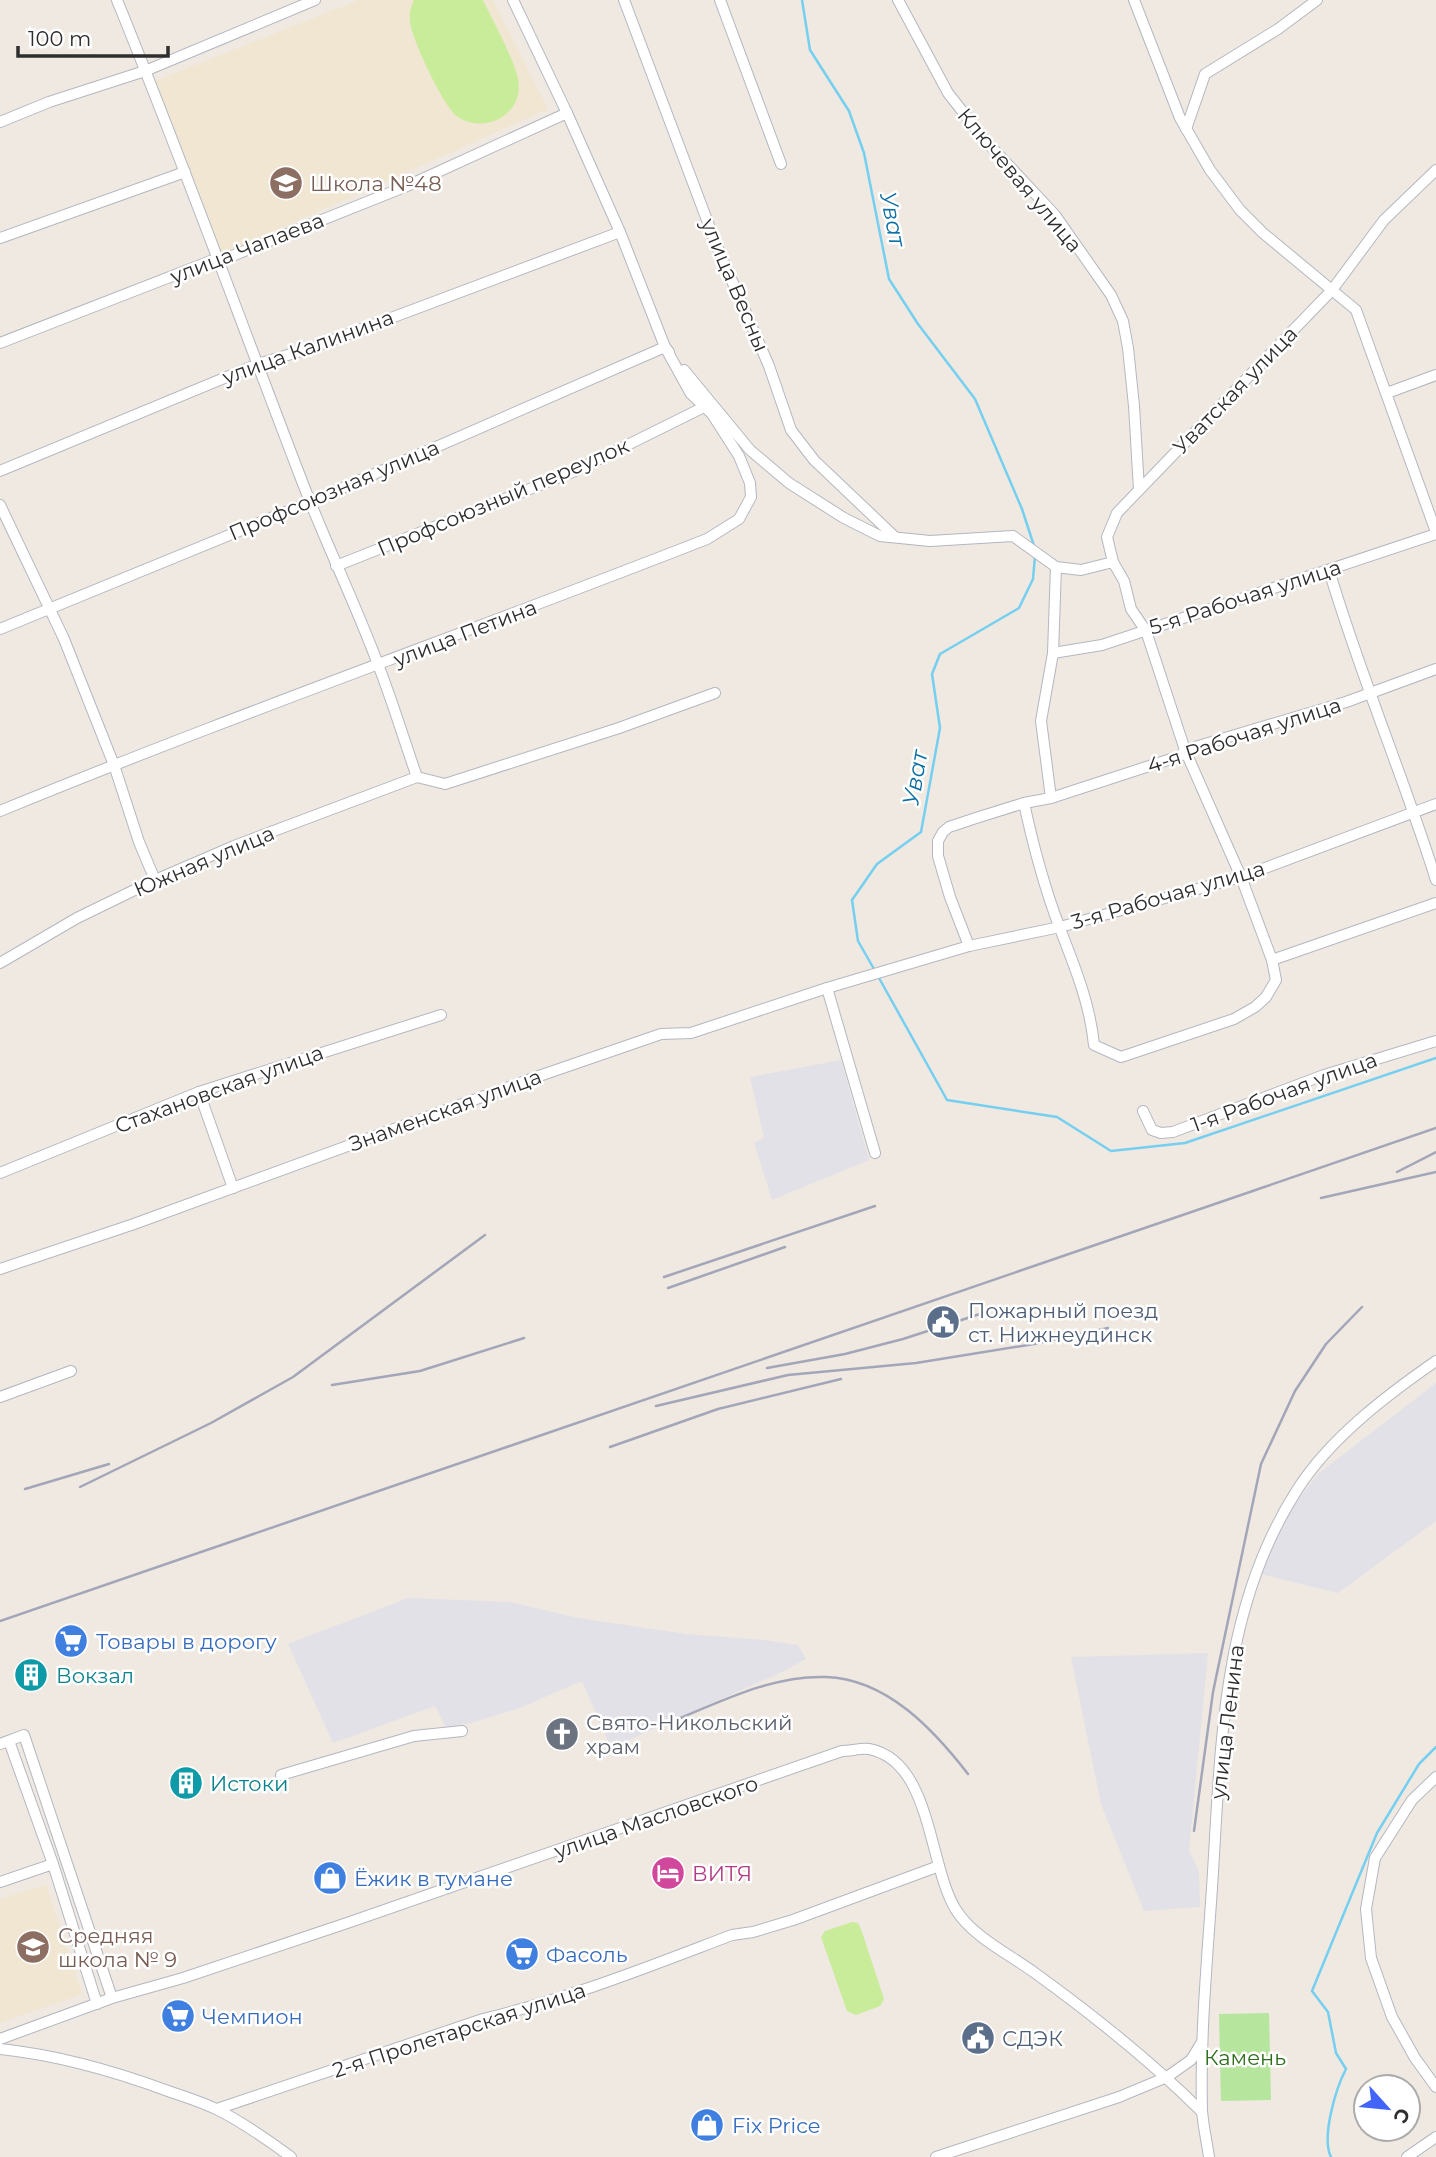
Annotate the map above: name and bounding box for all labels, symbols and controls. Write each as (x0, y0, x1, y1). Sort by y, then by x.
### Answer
scale bar (18, 14, 168, 58)
text: 100 m (28, 26, 91, 51)
street label: Ключевая улица (952, 103, 1088, 257)
school or university icon: Школа №48 (267, 164, 305, 202)
place label: Школа №48 (310, 171, 442, 196)
water label: Уват (874, 189, 912, 251)
street label: улица Чапаева (166, 207, 327, 289)
street label: улица Весны (695, 214, 774, 355)
street label: улица Калинина (218, 304, 397, 390)
street label: Уватская улица (1168, 321, 1302, 459)
street label: Профсоюзный переулок (373, 433, 633, 561)
street label: Профсоюзная улица (225, 434, 443, 546)
street label: 5-я Рабочая улица (1146, 554, 1344, 640)
street label: улица Петина (389, 594, 540, 672)
street label: 4-я Рабочая улица (1144, 692, 1344, 778)
water label: Уват (896, 746, 934, 808)
street label: Южная улица (130, 820, 278, 902)
street label: 3-я Рабочая улица (1068, 855, 1268, 935)
street label: Стахановская улица (111, 1040, 327, 1138)
street label: 1-я Рабочая улица (1188, 1047, 1380, 1137)
street label: Знаменская улица (345, 1064, 545, 1156)
place label: Пожарный поезд ст. Нижнеудинск (968, 1298, 1158, 1347)
public building icon: Пожарный поезд ст. Нижнеудинск (924, 1303, 962, 1341)
supermarket icon: Товары в дорогу (52, 1622, 90, 1660)
place label: Товары в дорогу (96, 1629, 277, 1654)
street label: улица Ленина (1205, 1643, 1249, 1802)
building icon: Вокзал (12, 1656, 50, 1694)
place label: Вокзал (56, 1663, 134, 1688)
place label: Свято-Никольский храм (586, 1710, 792, 1759)
church icon: Свято-Никольский храм (543, 1715, 581, 1753)
building icon: Истоки (167, 1764, 205, 1802)
street label: улица Масловского (550, 1770, 761, 1864)
place label: Истоки (210, 1771, 288, 1796)
hotel icon: ВИТЯ (649, 1854, 687, 1892)
shop icon: Ёжик в тумане (311, 1859, 349, 1897)
place label: ВИТЯ (692, 1861, 752, 1886)
place label: Ёжик в тумане (354, 1866, 513, 1891)
place label: Средняя школа № 9 (58, 1923, 177, 1972)
school or university icon: Средняя школа № 9 (14, 1928, 52, 1966)
supermarket icon: Фасоль (503, 1935, 541, 1973)
place label: Фасоль (546, 1942, 628, 1967)
street label: 2-я Пролетарская улица (329, 1977, 589, 2083)
supermarket icon: Чемпион (159, 1997, 197, 2035)
place label: Чемпион (202, 2004, 303, 2029)
public building icon: СДЭК (959, 2019, 997, 2057)
place label: СДЭК (1002, 2026, 1063, 2051)
park label: Камень (1204, 2045, 1286, 2070)
north arrow (1352, 2073, 1422, 2143)
text: С (1388, 2104, 1415, 2127)
shop icon: Fix Price (688, 2106, 726, 2144)
place label: Fix Price (732, 2113, 821, 2138)

